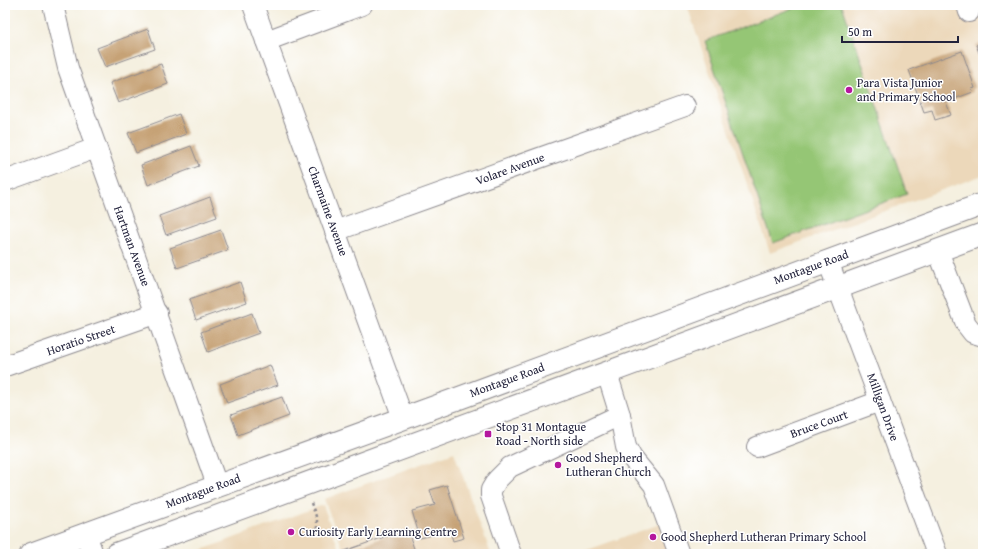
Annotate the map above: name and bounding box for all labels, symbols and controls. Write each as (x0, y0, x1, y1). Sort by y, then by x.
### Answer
scale bar (842, 18, 958, 44)
text: 50 m (848, 23, 872, 40)
place label: Para Vista Junior and Primary School (857, 74, 956, 105)
marker: Para Vista Junior and Primary School (844, 85, 854, 95)
street label: Volare Avenue (473, 148, 547, 189)
street label: Charmaine Avenue (304, 163, 353, 259)
street label: Hartman Avenue (110, 203, 155, 289)
street label: Montague Road (771, 245, 851, 288)
street label: Horatio Street (44, 320, 118, 359)
street label: Montague Road (467, 358, 547, 401)
street label: Milligan Drive (863, 370, 904, 444)
street label: Bruce Court (788, 405, 851, 442)
place label: Stop 31 Montague Road - North side (496, 418, 587, 449)
marker: Stop 31 Montague Road - North side (483, 429, 493, 439)
place label: Good Shepherd Lutheran Church (566, 449, 651, 480)
marker: Good Shepherd Lutheran Church (553, 460, 563, 470)
street label: Montague Road (163, 469, 243, 512)
place label: Curiosity Early Learning Centre (299, 523, 458, 540)
marker: Curiosity Early Learning Centre (286, 527, 296, 537)
place label: Good Shepherd Lutheran Primary School (661, 528, 867, 545)
marker: Good Shepherd Lutheran Primary School (648, 532, 658, 542)

